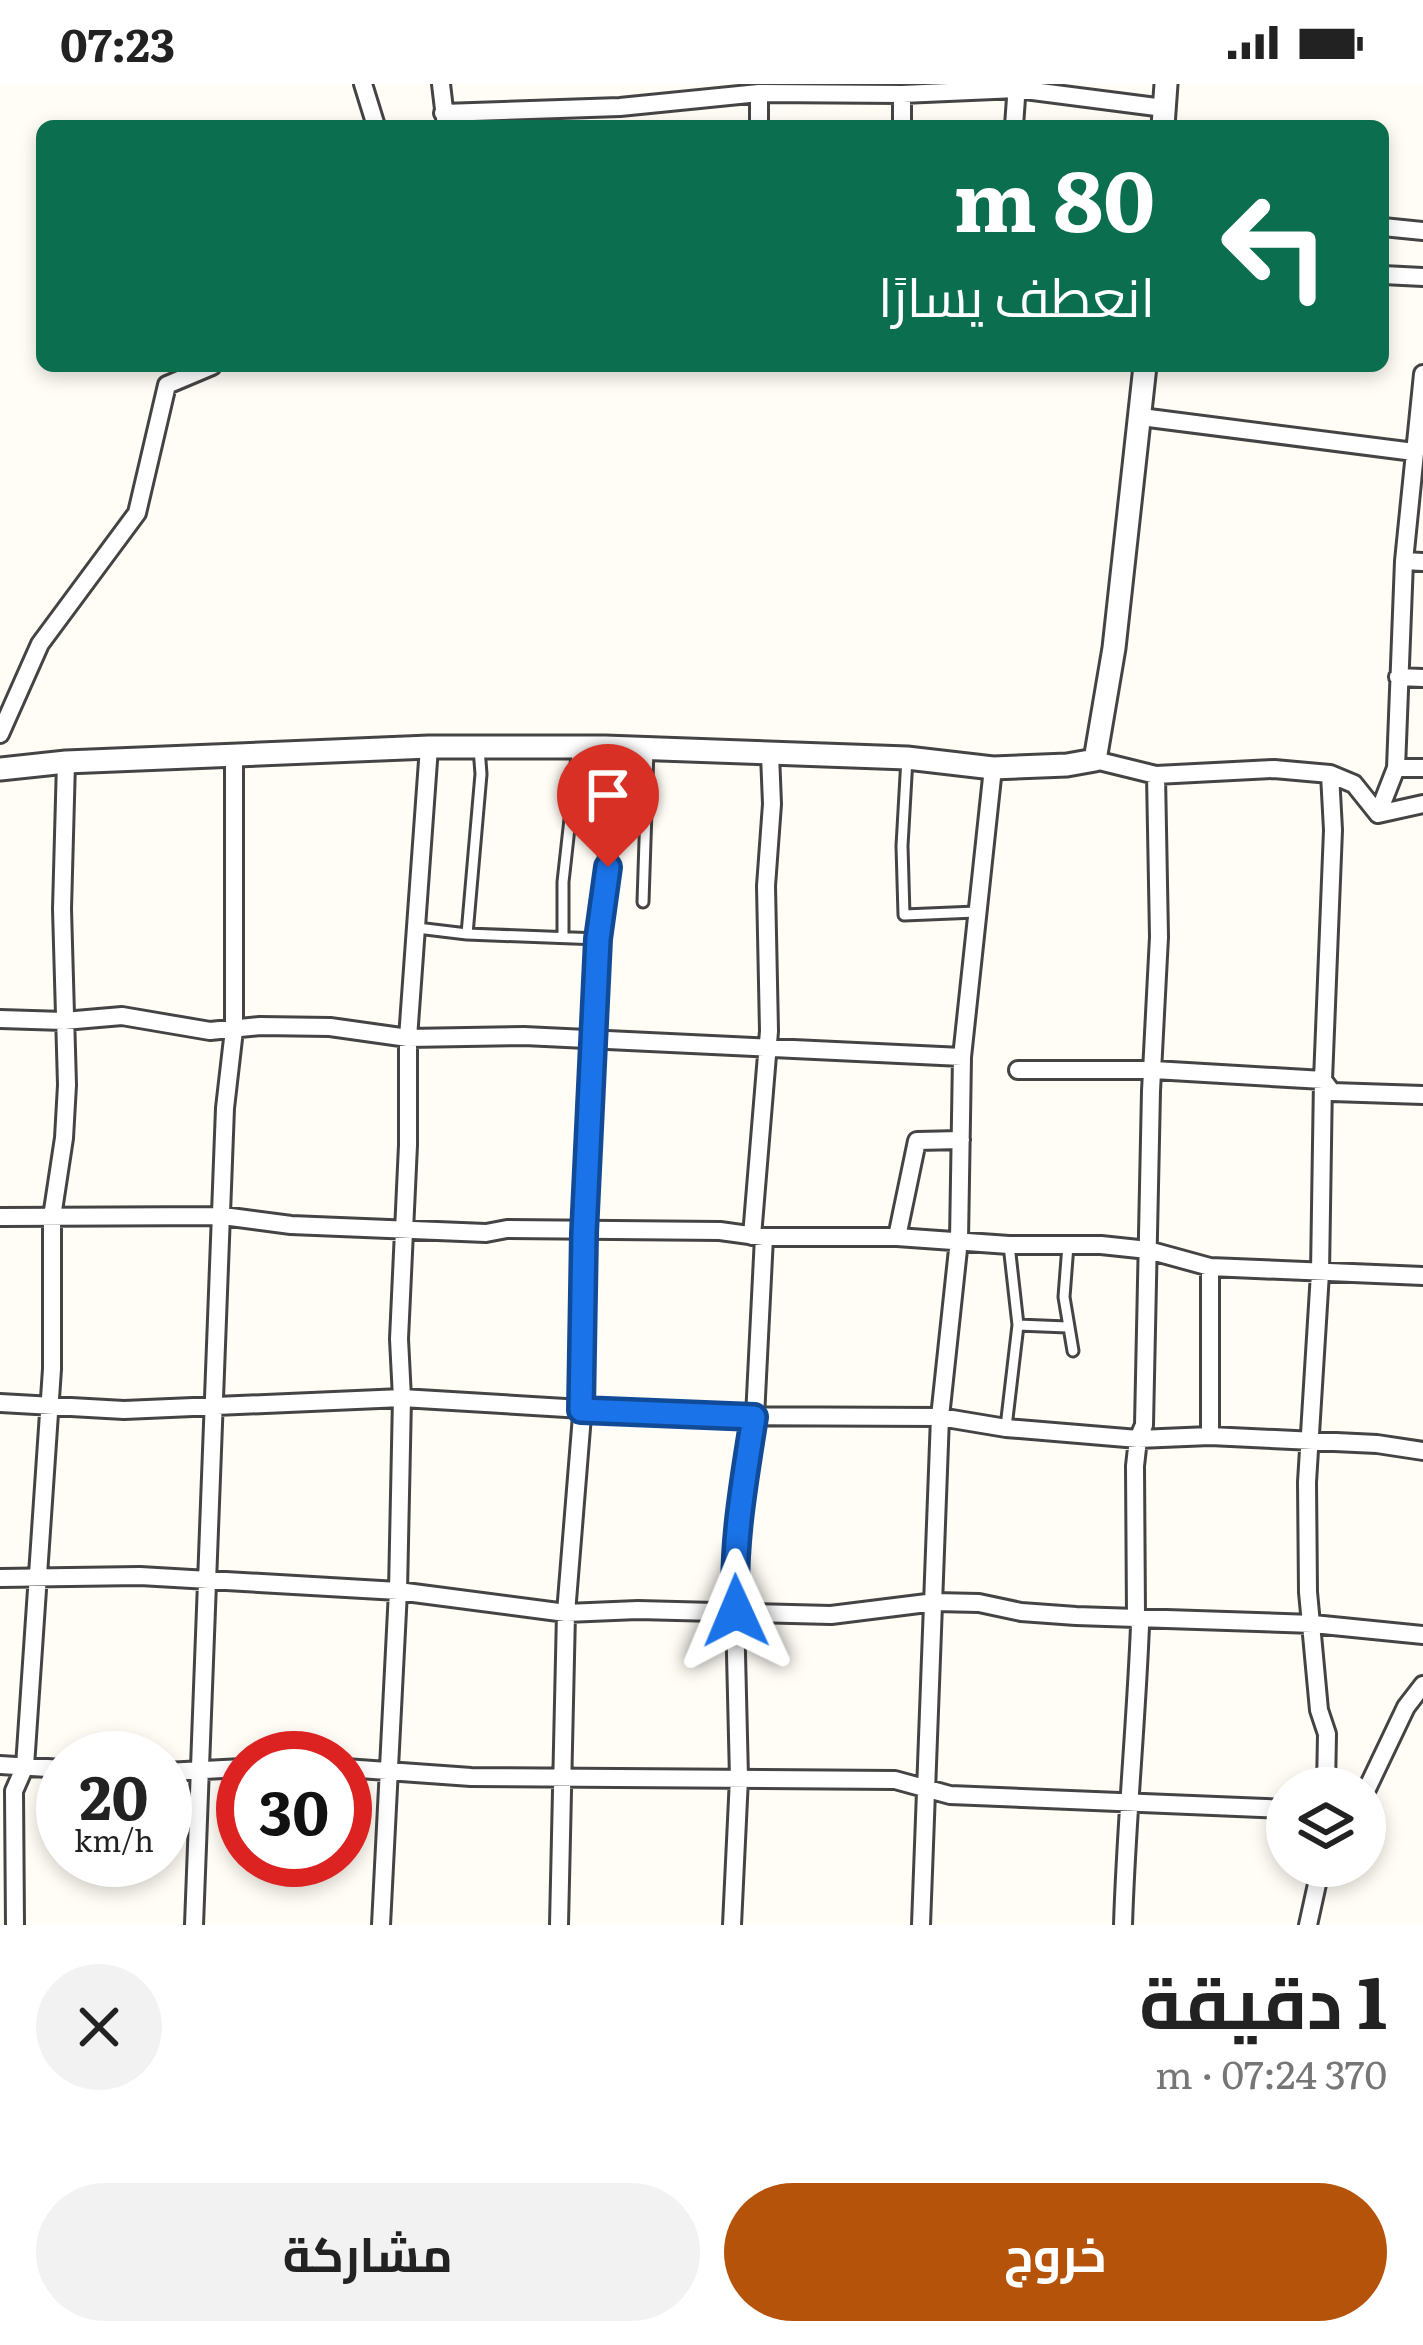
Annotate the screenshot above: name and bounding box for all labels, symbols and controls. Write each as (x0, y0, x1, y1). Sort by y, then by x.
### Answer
text: 07:23 (60, 9, 175, 76)
text: 80 m (953, 133, 1155, 258)
icon: left (1197, 168, 1353, 324)
text: انعطف يسارًا (878, 253, 1155, 334)
pin (557, 744, 659, 867)
icon: arrive (575, 762, 641, 828)
position arrow (673, 1548, 799, 1674)
speed limit sign: 30 (216, 1731, 372, 1887)
text: 20 (79, 1749, 149, 1838)
map controls (1266, 1767, 1386, 1887)
button: layers (1266, 1767, 1386, 1887)
text: km/h (74, 1817, 154, 1861)
text: 1 دقيقة (1139, 1944, 1387, 2051)
button: close (36, 1964, 162, 2090)
text: 370 m · 07:24 (1155, 2043, 1387, 2101)
button: مشاركة (36, 2183, 700, 2321)
button: خروج (724, 2183, 1387, 2321)

